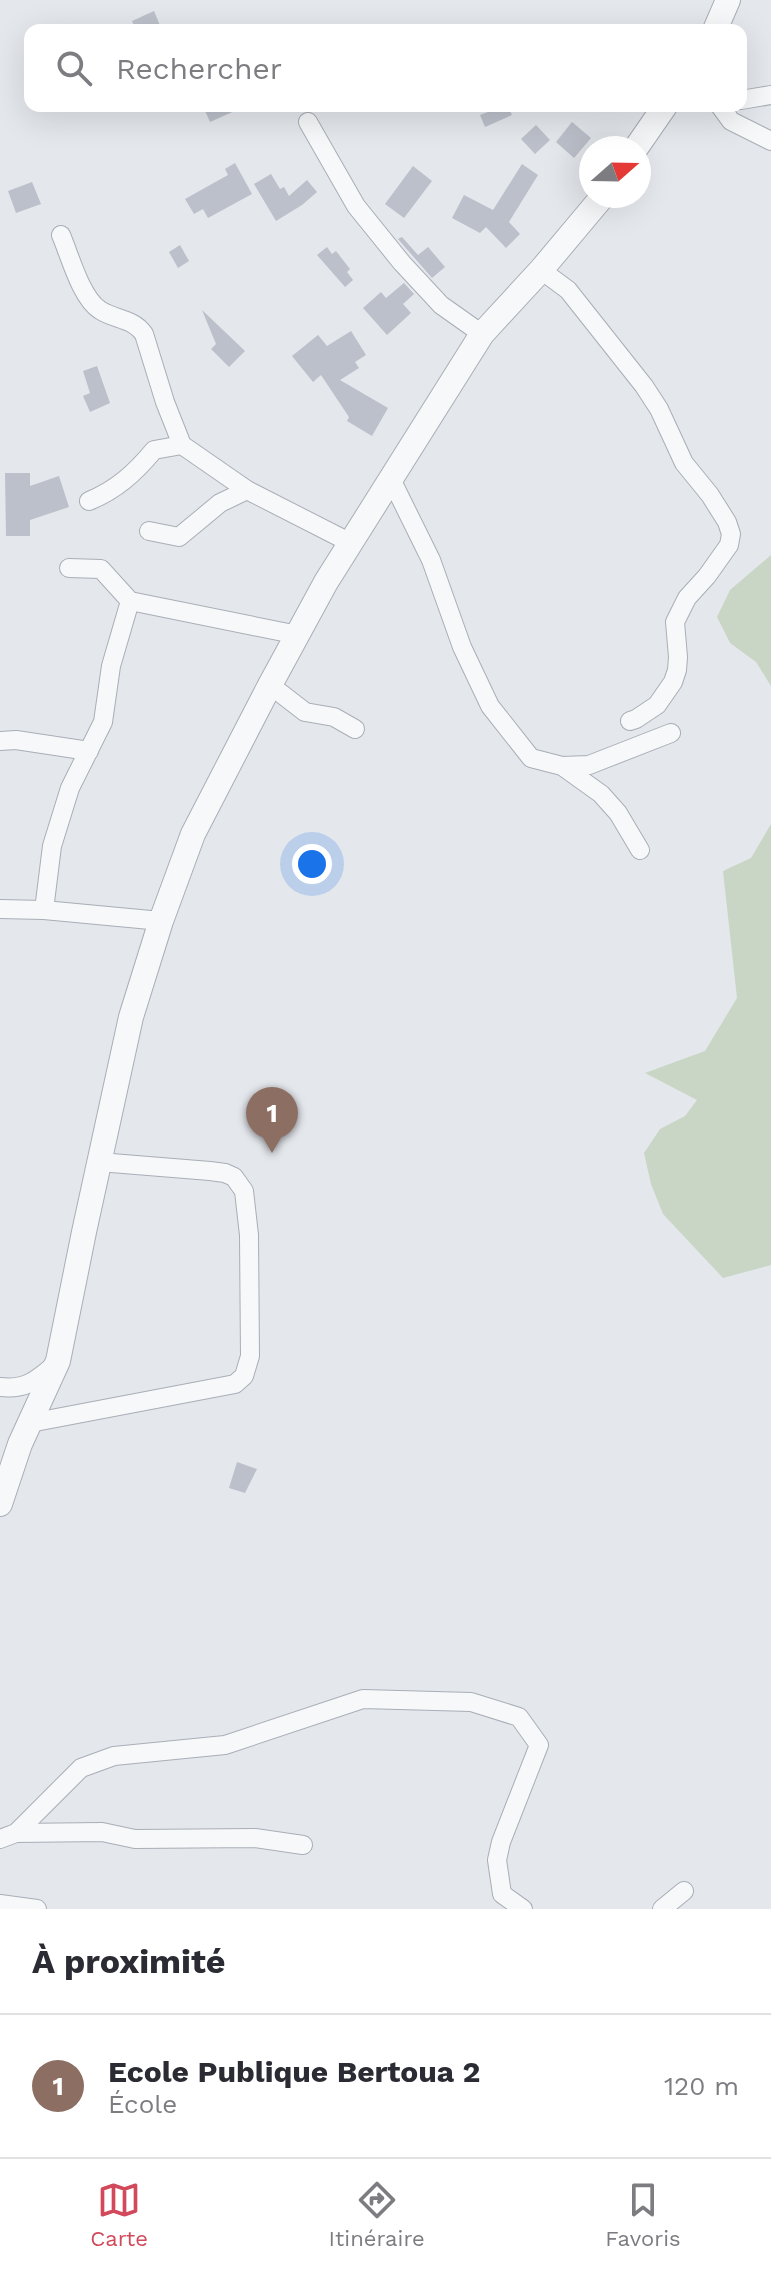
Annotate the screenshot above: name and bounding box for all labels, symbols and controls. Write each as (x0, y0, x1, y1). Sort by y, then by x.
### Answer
search box (24, 24, 747, 112)
icon: search (52, 46, 96, 90)
text: Rechercher (116, 51, 282, 86)
north arrow (579, 136, 651, 208)
your location (292, 844, 332, 884)
pin: 1 (246, 1087, 298, 1153)
text: À proximité (32, 1941, 226, 1981)
text: Ecole Publique Bertoua 2 (108, 2054, 480, 2089)
text: 1 (52, 2071, 64, 2101)
text: 120 m (664, 2071, 739, 2101)
text: École (108, 2089, 177, 2119)
tab: Carte (90, 2178, 148, 2251)
tab: Itinéraire (329, 2178, 425, 2251)
tab: Favoris (605, 2178, 681, 2251)

